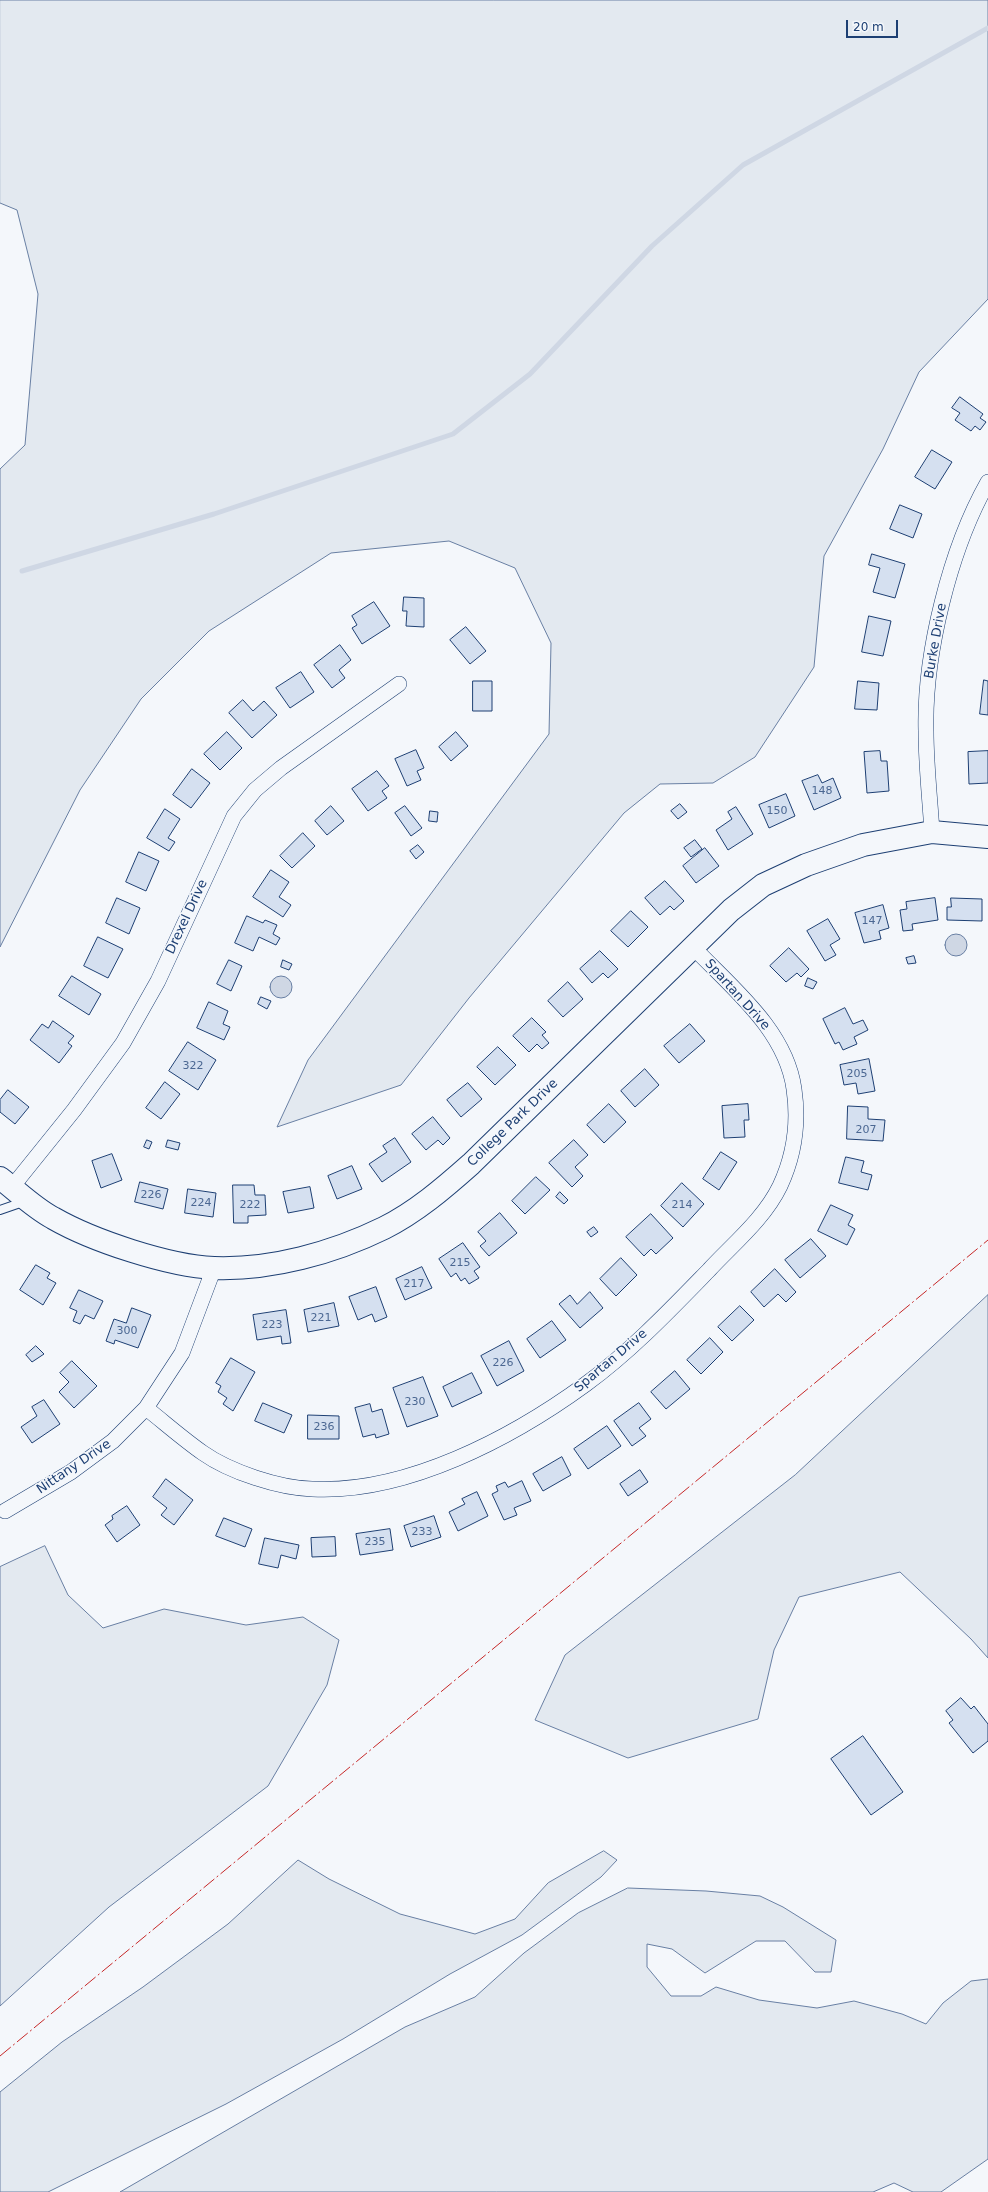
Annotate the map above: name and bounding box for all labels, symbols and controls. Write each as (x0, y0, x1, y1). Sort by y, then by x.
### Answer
scale bar (848, 12, 900, 38)
text: 20 m (853, 20, 884, 34)
street label: Burke Drive (922, 602, 950, 680)
house number: 148 (812, 784, 832, 798)
house number: 150 (767, 804, 787, 818)
street label: Drexel Drive (163, 877, 211, 957)
house number: 147 (862, 914, 882, 928)
street label: Spartan Drive (701, 956, 773, 1034)
house number: 322 (183, 1059, 203, 1073)
house number: 205 (847, 1067, 867, 1081)
street label: College Park Drive (465, 1076, 561, 1170)
house number: 207 (856, 1123, 876, 1137)
house number: 226 (141, 1188, 161, 1202)
house number: 224 (191, 1196, 211, 1210)
house number: 222 (240, 1198, 260, 1212)
house number: 214 (672, 1198, 692, 1212)
house number: 215 (450, 1256, 470, 1270)
house number: 217 (404, 1277, 424, 1291)
house number: 221 (311, 1311, 331, 1325)
house number: 223 (262, 1318, 282, 1332)
house number: 300 (117, 1324, 137, 1338)
street label: Spartan Drive (572, 1326, 650, 1396)
house number: 226 (493, 1356, 513, 1370)
house number: 230 (405, 1395, 425, 1409)
house number: 236 (314, 1420, 334, 1434)
street label: Nittany Drive (34, 1436, 114, 1498)
house number: 233 (412, 1525, 432, 1539)
house number: 235 (365, 1535, 385, 1549)

